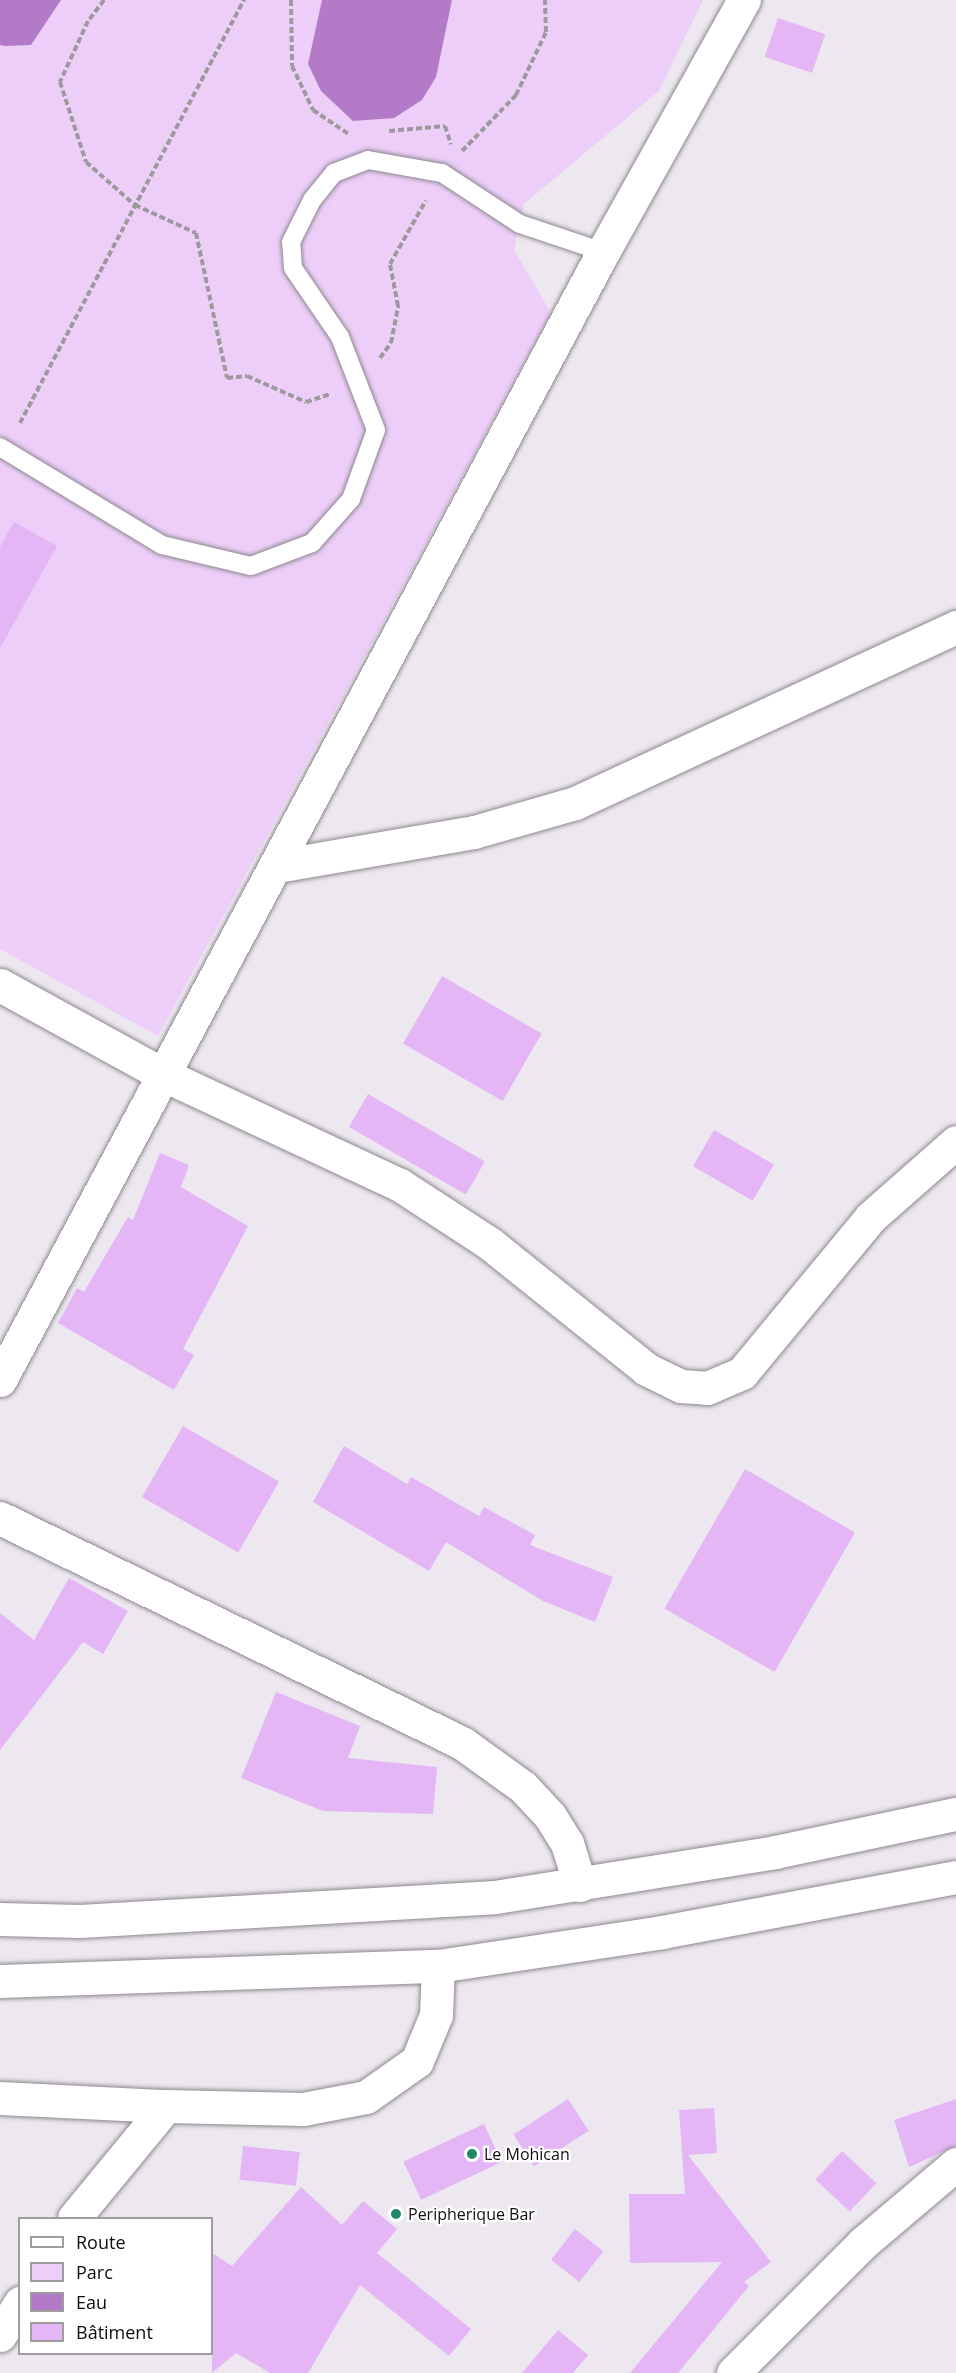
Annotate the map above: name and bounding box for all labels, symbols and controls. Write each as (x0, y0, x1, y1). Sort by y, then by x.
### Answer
place label: Le Mohican (484, 2144, 570, 2164)
marker: Le Mohican (465, 2147, 479, 2161)
place label: Peripherique Bar (408, 2204, 535, 2224)
marker: Peripherique Bar (389, 2207, 403, 2221)
legend (18, 2217, 213, 2355)
text: Route (76, 2230, 126, 2254)
text: Parc (76, 2260, 113, 2284)
text: Eau (76, 2290, 107, 2314)
text: Bâtiment (76, 2320, 153, 2344)

